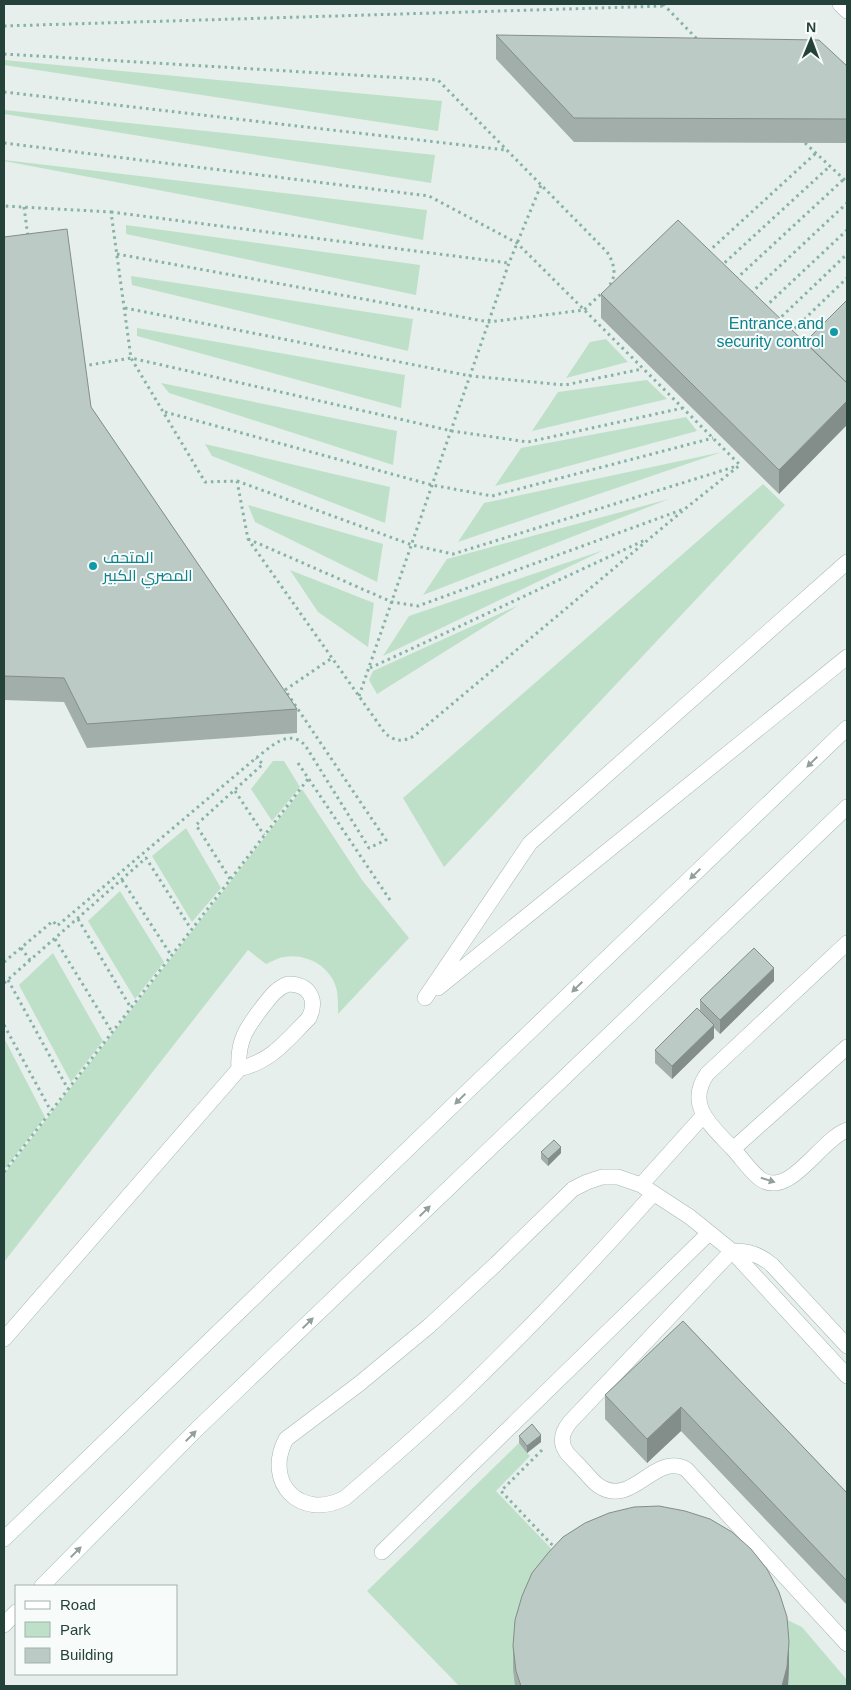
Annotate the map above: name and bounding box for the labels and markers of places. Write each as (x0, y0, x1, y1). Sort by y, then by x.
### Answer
place label: Entrance and security control (716, 315, 824, 350)
marker: Entrance and security control (828, 326, 840, 338)
place label: المتحف المصري الكبير (102, 549, 193, 589)
marker: المتحف المصري الكبير (87, 560, 99, 572)

